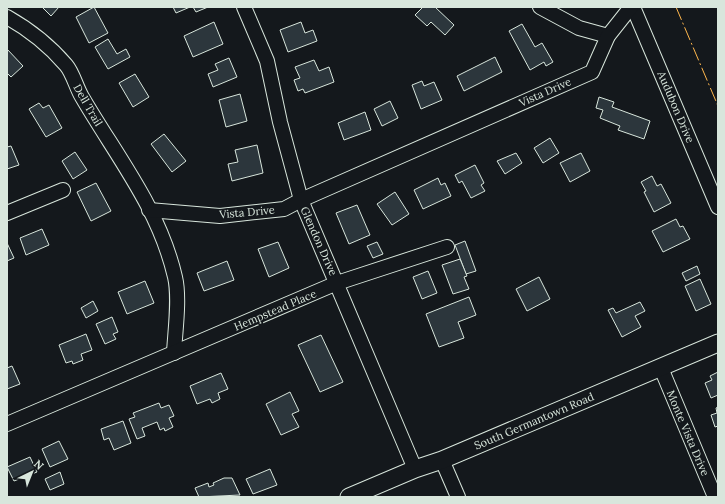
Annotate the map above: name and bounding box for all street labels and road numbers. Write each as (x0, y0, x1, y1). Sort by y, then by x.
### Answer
street label: Audubon Drive (654, 68, 697, 145)
street label: Vista Drive (516, 74, 573, 110)
street label: Dell Trail (70, 81, 106, 129)
street label: Vista Drive (218, 203, 275, 221)
street label: Glendon Drive (298, 204, 340, 278)
street label: Hempstead Place (232, 286, 318, 334)
street label: Monte Vista Drive (664, 388, 712, 478)
street label: South Germantown Road (472, 389, 596, 453)

